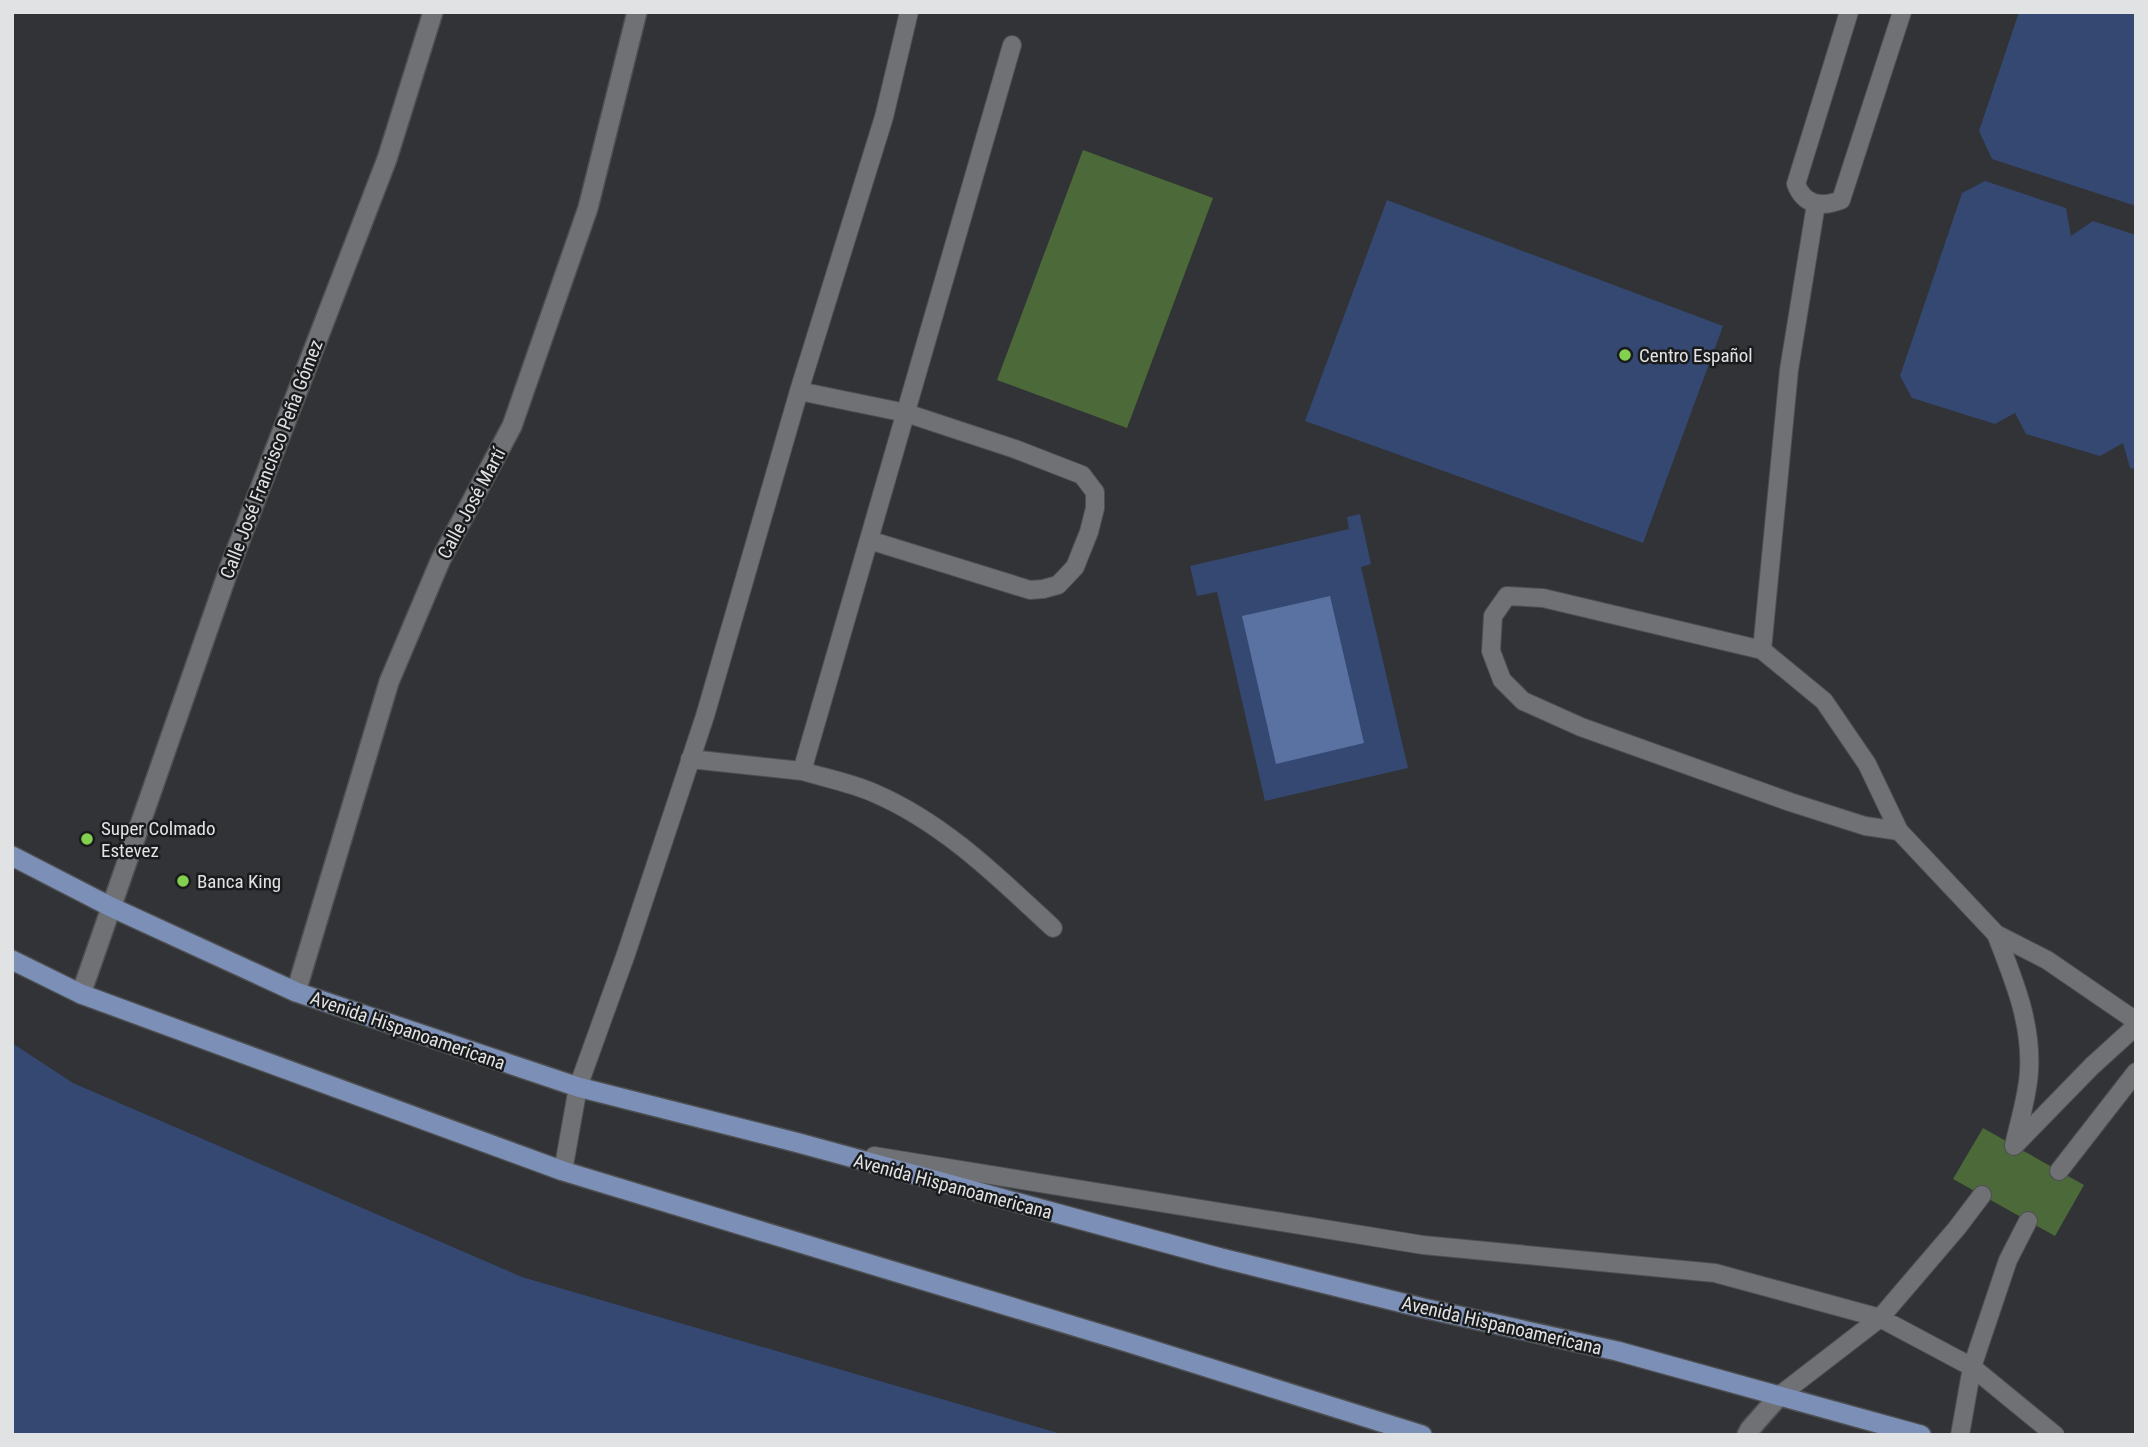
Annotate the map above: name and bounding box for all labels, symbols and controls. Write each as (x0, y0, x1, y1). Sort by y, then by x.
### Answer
street label: Calle José Francisco Peña Gómez (215, 337, 328, 582)
place label: Centro Español (1639, 344, 1753, 367)
marker: Centro Español (1617, 347, 1633, 363)
street label: Calle José Martí (433, 442, 511, 563)
place label: Super Colmado Estevez (101, 817, 216, 862)
marker: Super Colmado Estevez (79, 831, 95, 847)
place label: Banca King (197, 870, 281, 893)
marker: Banca King (175, 873, 191, 889)
street label: Avenida Hispanoamericana (307, 986, 508, 1075)
street label: Avenida Hispanoamericana (851, 1149, 1055, 1224)
street label: Avenida Hispanoamericana (1400, 1291, 1604, 1360)

